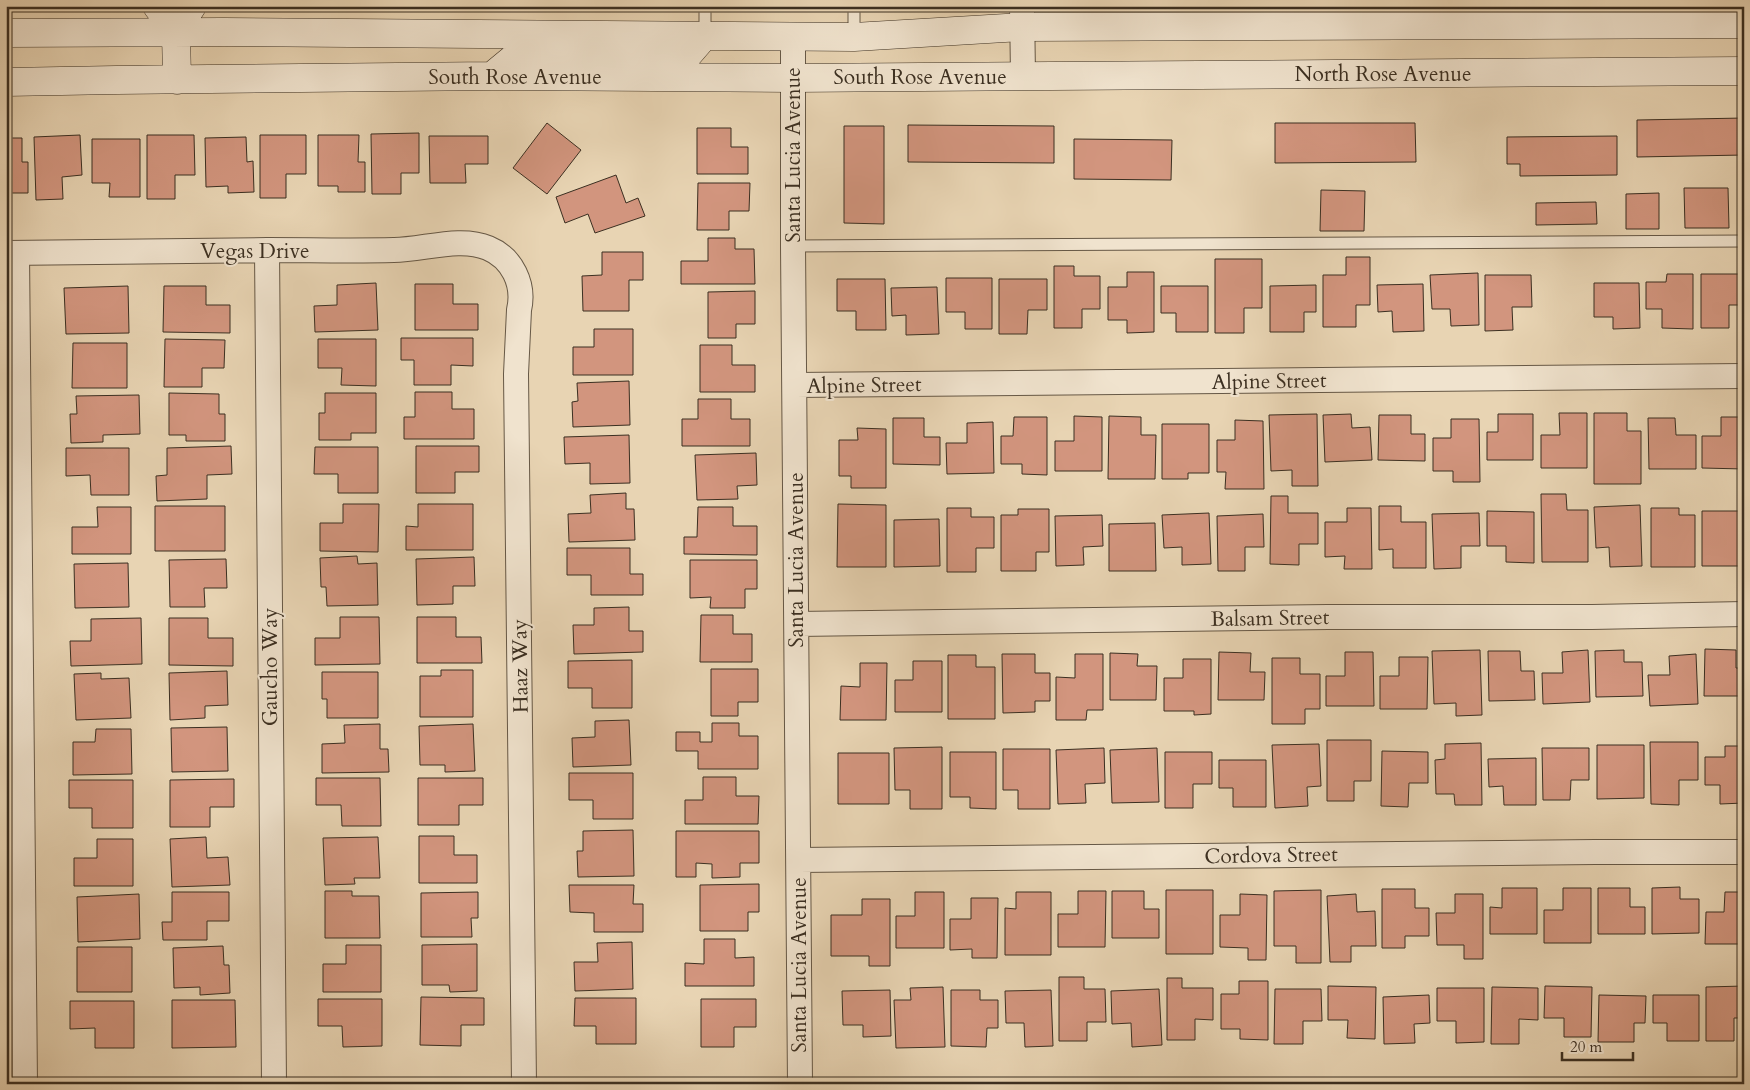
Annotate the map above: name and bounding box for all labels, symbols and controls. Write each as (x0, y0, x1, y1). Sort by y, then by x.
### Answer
street label: North Rose Avenue (1295, 60, 1471, 89)
street label: South Rose Avenue (428, 63, 602, 92)
street label: South Rose Avenue (833, 63, 1007, 92)
street label: Santa Lucia Avenue (779, 67, 808, 243)
street label: Vegas Drive (200, 237, 310, 266)
street label: Alpine Street (1211, 366, 1327, 397)
street label: Alpine Street (806, 370, 922, 401)
street label: Santa Lucia Avenue (782, 472, 811, 648)
street label: Balsam Street (1210, 603, 1330, 634)
street label: Gaucho Way (256, 608, 285, 726)
street label: Haaz Way (505, 619, 536, 713)
street label: Cordova Street (1204, 840, 1338, 871)
street label: Santa Lucia Avenue (785, 877, 814, 1053)
scale bar (1562, 1030, 1634, 1062)
text: 20 m (1570, 1037, 1602, 1057)

